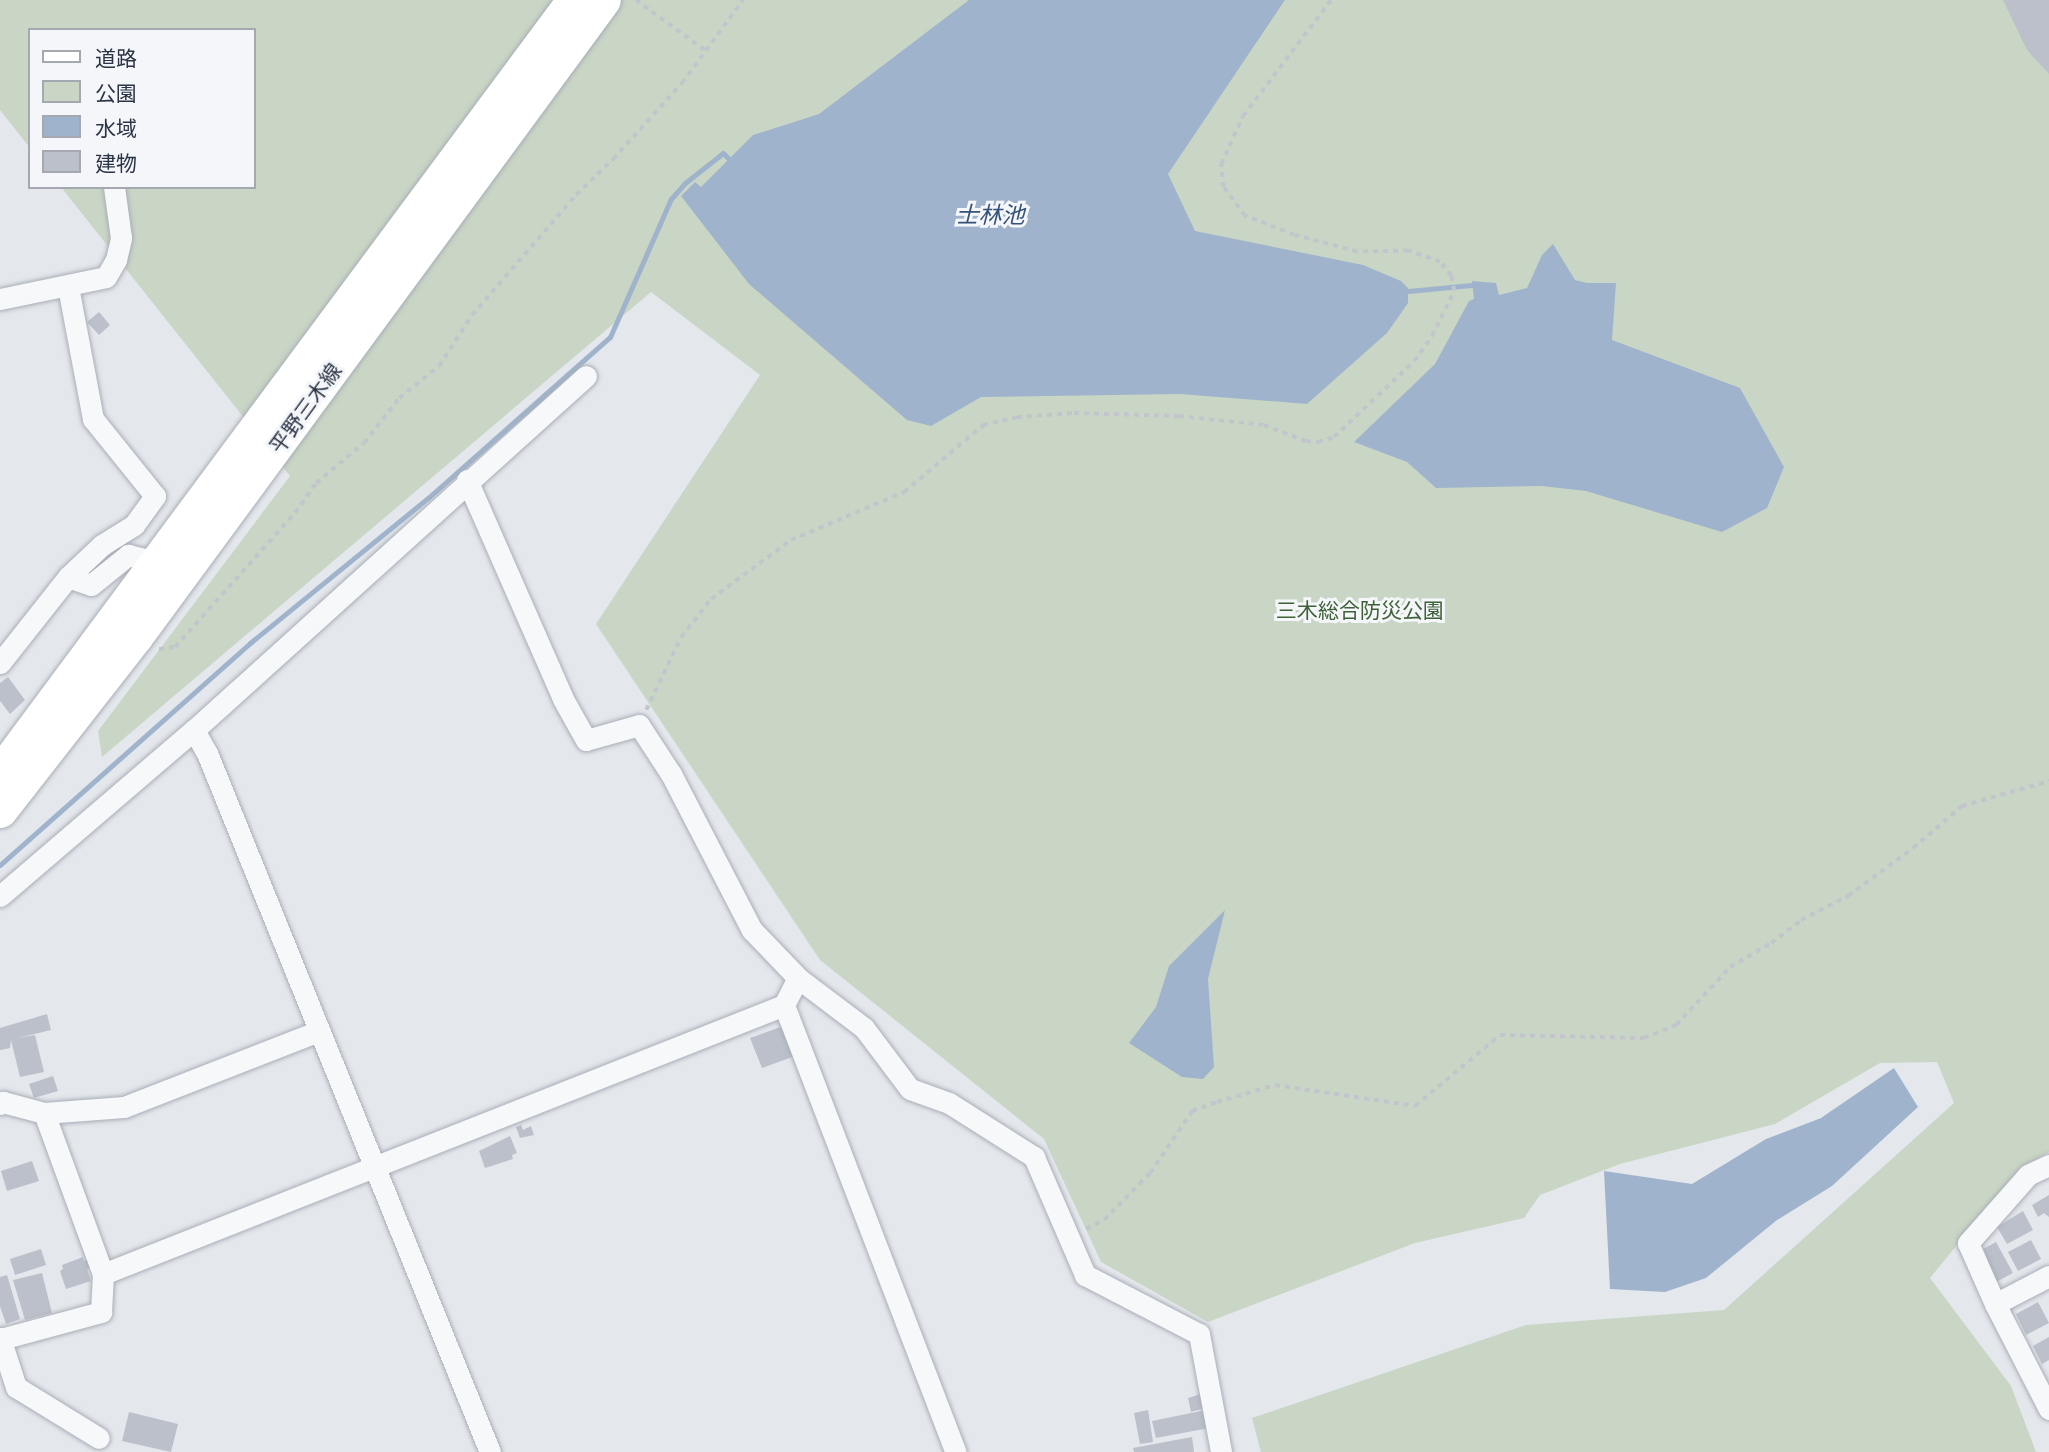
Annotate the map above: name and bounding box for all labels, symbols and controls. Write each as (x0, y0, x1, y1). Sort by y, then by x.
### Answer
legend (28, 28, 256, 189)
text: 道路 (95, 44, 137, 72)
text: 公園 (95, 79, 137, 107)
text: 水域 (95, 114, 137, 142)
text: 建物 (95, 149, 137, 177)
water label: 士林池 (956, 200, 1024, 228)
street label: 平野三木線 (264, 358, 346, 458)
park label: 三木総合防災公園 (1276, 597, 1444, 623)

